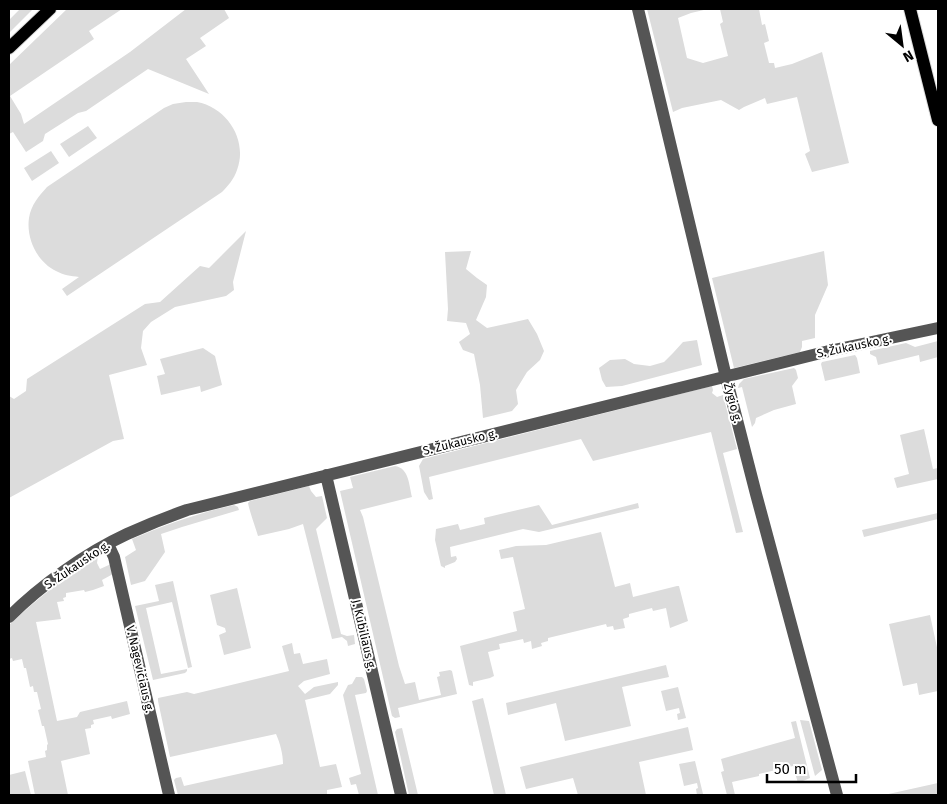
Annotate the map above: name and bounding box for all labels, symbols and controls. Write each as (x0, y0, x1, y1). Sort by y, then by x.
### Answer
north arrow (877, 20, 927, 70)
text: N (900, 46, 916, 66)
street label: S. Žukausko g. (815, 330, 893, 361)
street label: Žygio g. (721, 381, 746, 425)
street label: S. Žukausko g. (421, 425, 499, 458)
street label: S. Žukausko g. (41, 537, 113, 592)
street label: J. Kubiliaus g. (349, 598, 379, 672)
street label: V. Nagevičiaus g. (123, 624, 157, 714)
scale bar (767, 752, 856, 784)
text: 50 m (774, 760, 807, 778)

